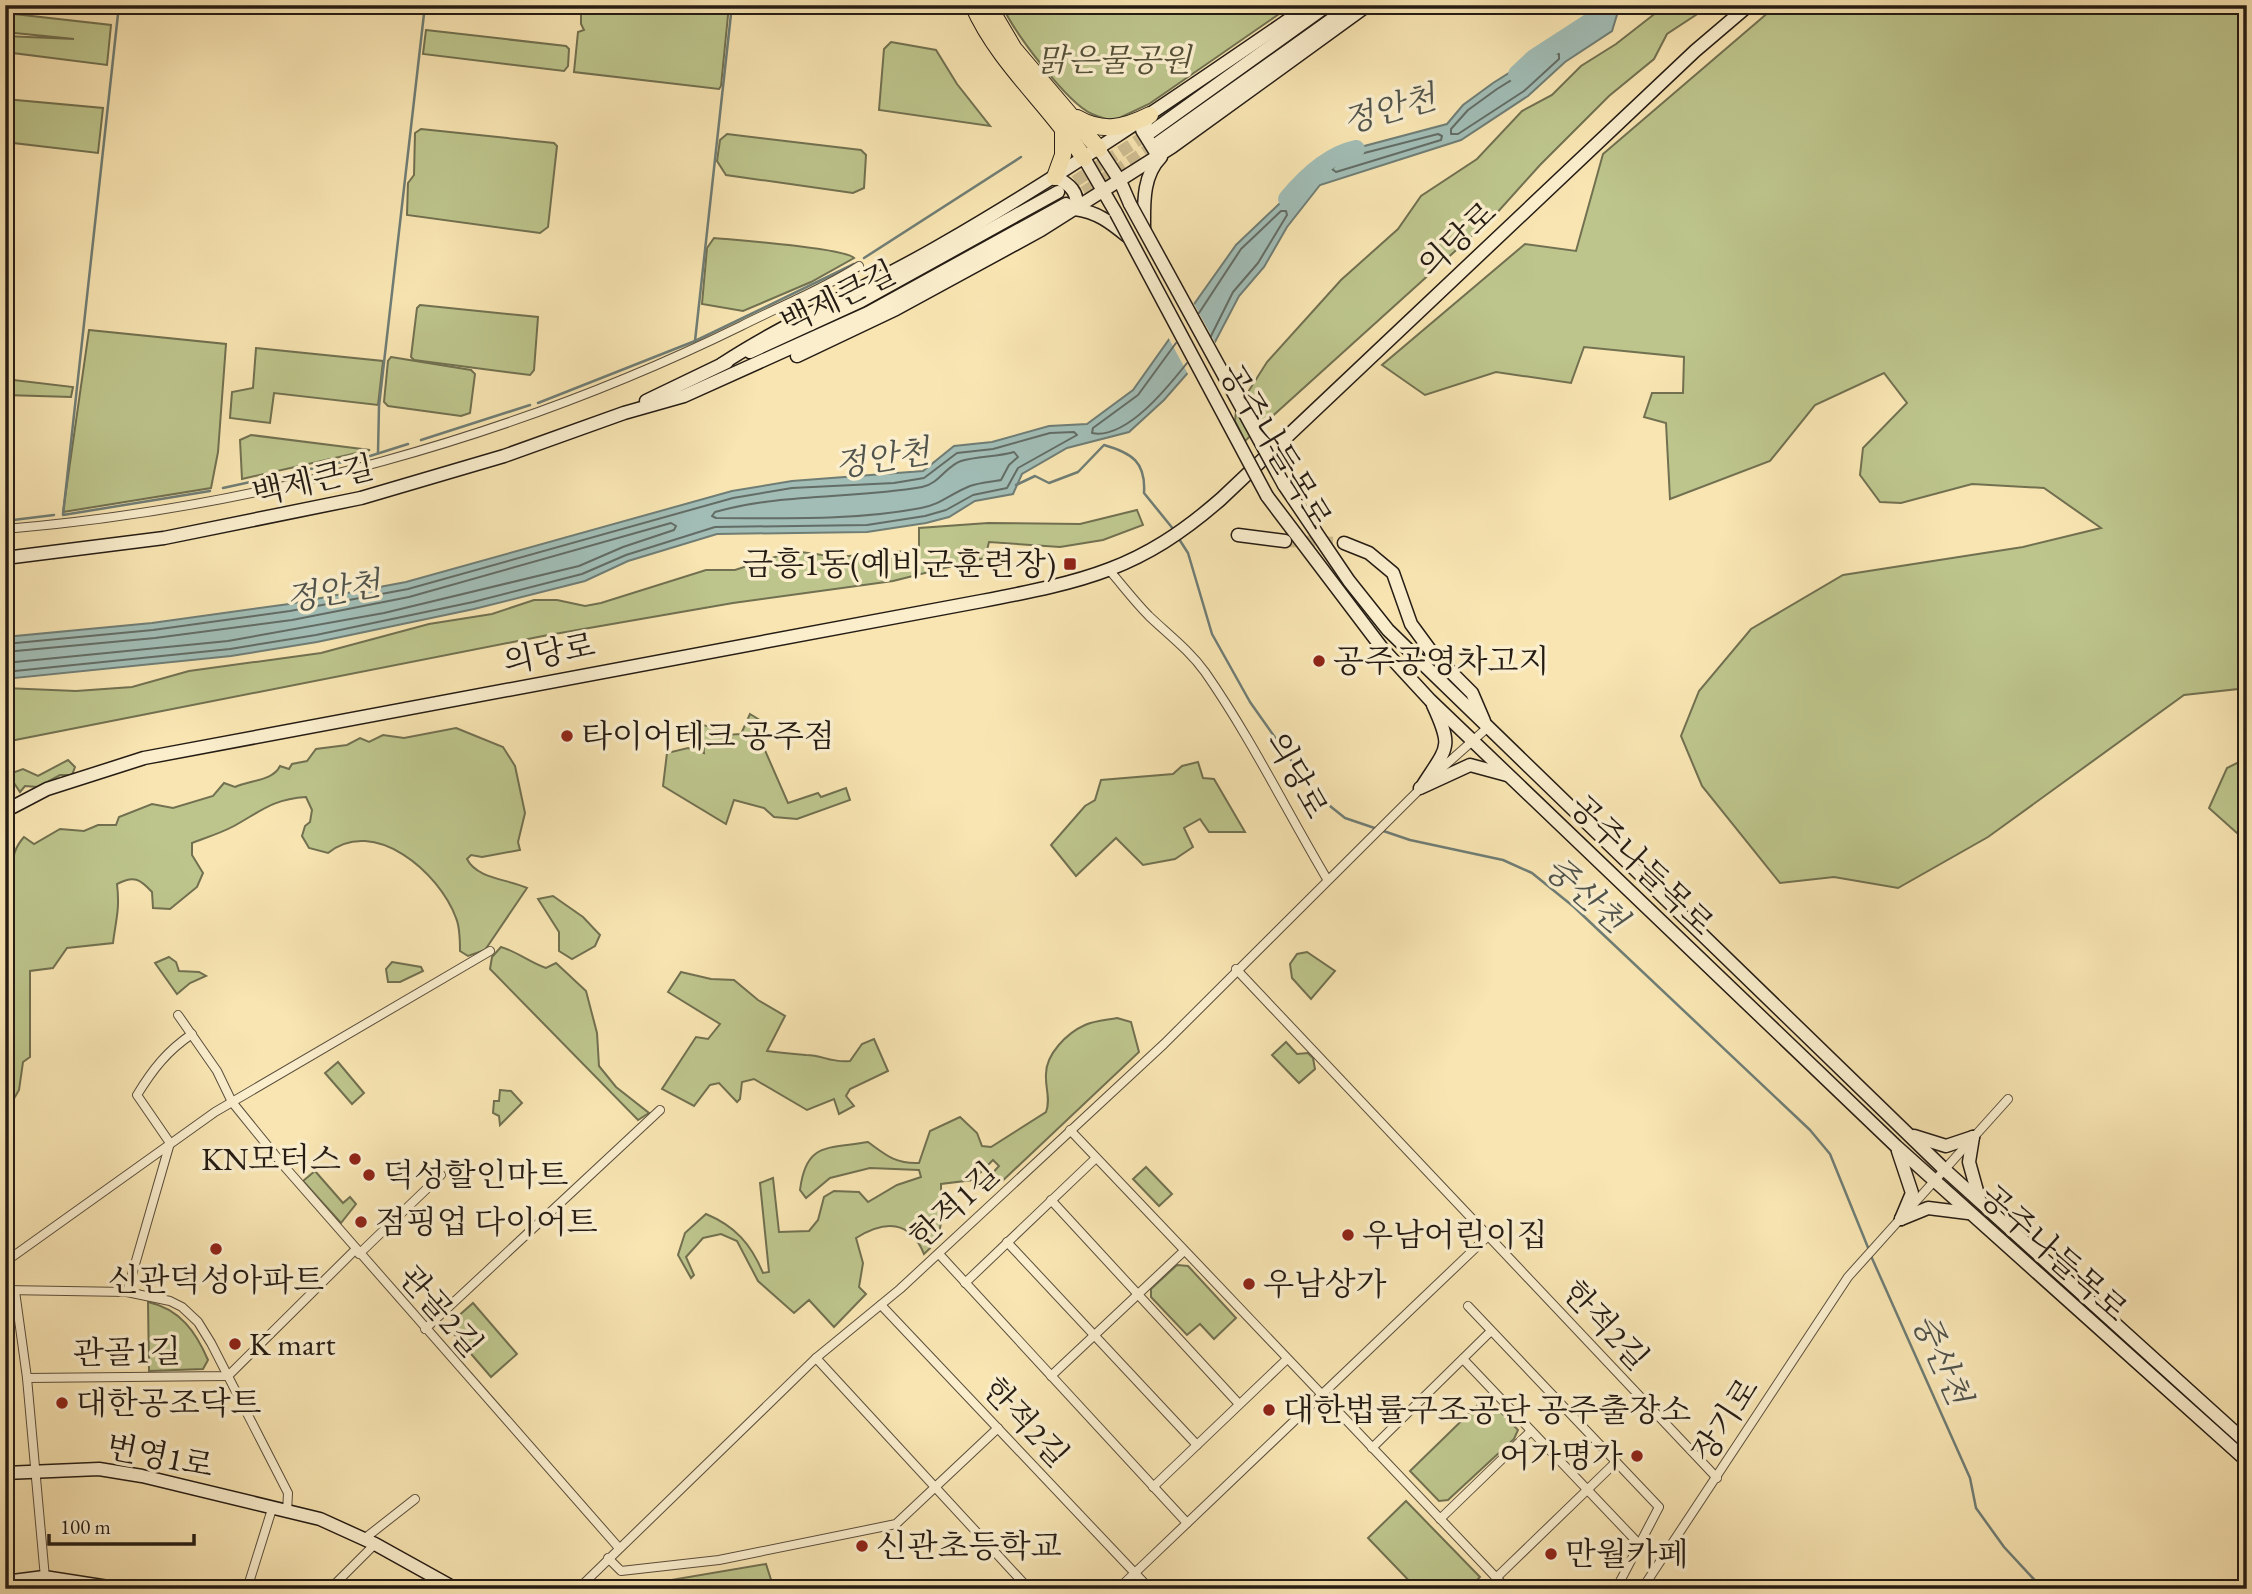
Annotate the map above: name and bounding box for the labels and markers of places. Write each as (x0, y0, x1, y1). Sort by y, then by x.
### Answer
place label: 금흥1동(예비군훈련장) (742, 543, 1056, 585)
marker: 금흥1동(예비군훈련장) (1062, 556, 1078, 572)
place label: 공주공영차고지 (1333, 640, 1549, 682)
marker: 공주공영차고지 (1311, 653, 1327, 669)
place label: 타이어테크 공주점 (581, 715, 835, 757)
marker: 타이어테크 공주점 (559, 728, 575, 744)
place label: KN모터스 (201, 1138, 341, 1180)
marker: KN모터스 (347, 1151, 363, 1167)
place label: 덕성할인마트 (383, 1154, 569, 1196)
marker: 덕성할인마트 (361, 1167, 377, 1183)
place label: 점핑업 다이어트 (375, 1201, 598, 1243)
marker: 점핑업 다이어트 (353, 1214, 369, 1230)
place label: 우남어린이집 (1362, 1214, 1547, 1256)
marker: 우남어린이집 (1340, 1227, 1356, 1243)
marker: 신관덕성아파트 (208, 1241, 224, 1257)
place label: 신관덕성아파트 (108, 1259, 324, 1301)
place label: 우남상가 (1263, 1263, 1387, 1305)
marker: 우남상가 (1241, 1276, 1257, 1292)
place label: K mart (249, 1323, 336, 1365)
marker: K mart (227, 1336, 243, 1352)
place label: 대한공조닥트 (76, 1382, 262, 1424)
place label: 대한법률구조공단 공주출장소 (1283, 1389, 1691, 1431)
marker: 대한공조닥트 (54, 1395, 70, 1411)
marker: 대한법률구조공단 공주출장소 (1261, 1402, 1277, 1418)
place label: 어가명가 (1499, 1435, 1623, 1477)
marker: 어가명가 (1629, 1448, 1645, 1464)
place label: 신관초등학교 (876, 1525, 1062, 1567)
place label: 만월카페 (1565, 1533, 1689, 1575)
marker: 신관초등학교 (854, 1538, 870, 1554)
marker: 만월카페 (1543, 1546, 1559, 1562)

